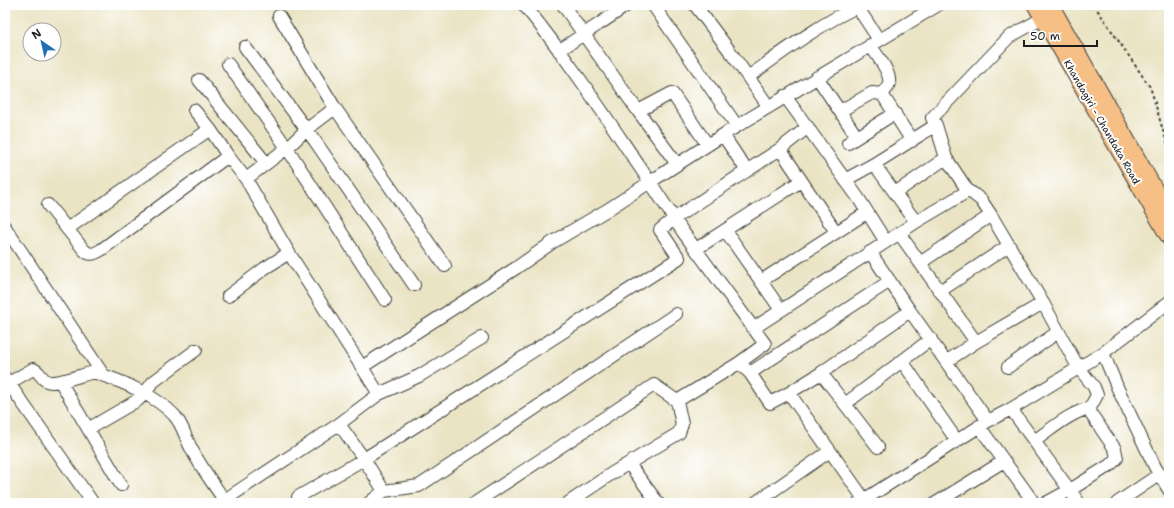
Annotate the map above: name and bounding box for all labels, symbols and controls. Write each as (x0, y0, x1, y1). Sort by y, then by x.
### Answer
north arrow (22, 22, 62, 62)
scale bar (1024, 22, 1097, 48)
text: N (29, 25, 45, 43)
text: 50 m (1030, 28, 1060, 44)
street label: Khandagiri - Chandaka Road (1061, 57, 1143, 187)

